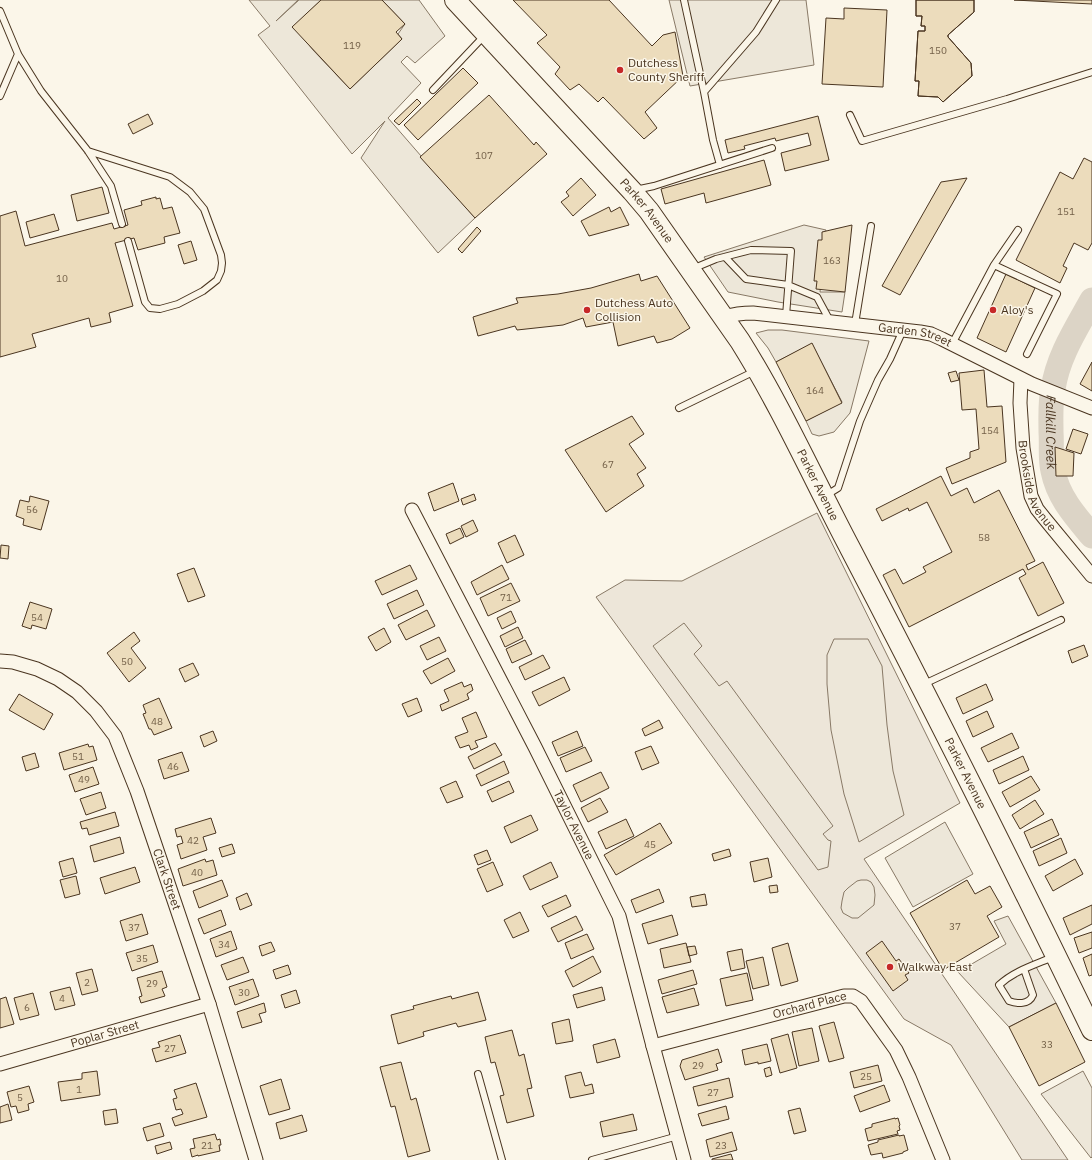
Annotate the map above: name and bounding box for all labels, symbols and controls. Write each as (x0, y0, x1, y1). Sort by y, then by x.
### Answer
house number: 119 (343, 39, 361, 52)
house number: 150 (929, 44, 947, 57)
place label: Dutchess County Sheriff (628, 55, 705, 84)
marker: Dutchess County Sheriff (615, 65, 625, 75)
house number: 107 (475, 149, 493, 162)
street label: Parker Avenue (617, 175, 677, 246)
house number: 151 (1057, 205, 1075, 218)
house number: 163 (823, 254, 841, 267)
house number: 10 (56, 272, 68, 285)
place label: Dutchess Auto Collision (595, 295, 674, 324)
place label: Aloy's (1001, 302, 1034, 317)
marker: Dutchess Auto Collision (582, 305, 592, 315)
marker: Aloy's (988, 305, 998, 315)
street label: Garden Street (877, 319, 954, 350)
house number: 164 (806, 384, 824, 397)
water label: Fallkill Creek (1042, 394, 1060, 470)
house number: 154 (981, 424, 999, 437)
street label: Brookside Avenue (1015, 440, 1060, 534)
street label: Parker Avenue (794, 446, 843, 523)
house number: 67 (602, 458, 614, 471)
house number: 56 (26, 503, 38, 516)
house number: 58 (978, 531, 990, 544)
house number: 71 (500, 591, 512, 604)
house number: 54 (31, 611, 43, 624)
house number: 50 (121, 655, 133, 668)
house number: 48 (151, 715, 163, 728)
street label: Parker Avenue (942, 735, 990, 812)
house number: 51 (72, 750, 84, 763)
house number: 46 (167, 760, 179, 773)
house number: 49 (78, 773, 90, 786)
street label: Taylor Avenue (551, 787, 598, 862)
house number: 42 (187, 834, 199, 847)
house number: 45 (644, 838, 656, 851)
street label: Clark Street (150, 847, 185, 912)
house number: 40 (191, 866, 203, 879)
house number: 37 (949, 920, 961, 933)
house number: 37 (128, 921, 140, 934)
house number: 34 (218, 938, 230, 951)
house number: 35 (136, 952, 148, 965)
place label: Walkway East (898, 959, 972, 974)
marker: Walkway East (885, 962, 895, 972)
house number: 2 (84, 976, 90, 989)
house number: 29 (146, 977, 158, 990)
house number: 30 (238, 986, 250, 999)
street label: Orchard Place (771, 988, 849, 1021)
house number: 4 (59, 992, 65, 1005)
house number: 6 (24, 1001, 30, 1014)
street label: Poplar Street (69, 1016, 141, 1050)
house number: 33 (1041, 1038, 1053, 1051)
house number: 27 (164, 1042, 176, 1055)
house number: 29 (692, 1059, 704, 1072)
house number: 25 (860, 1070, 872, 1083)
house number: 1 (76, 1083, 82, 1096)
house number: 27 (707, 1086, 719, 1099)
house number: 5 (17, 1091, 23, 1104)
house number: 21 (201, 1139, 213, 1152)
house number: 23 (715, 1139, 727, 1152)

